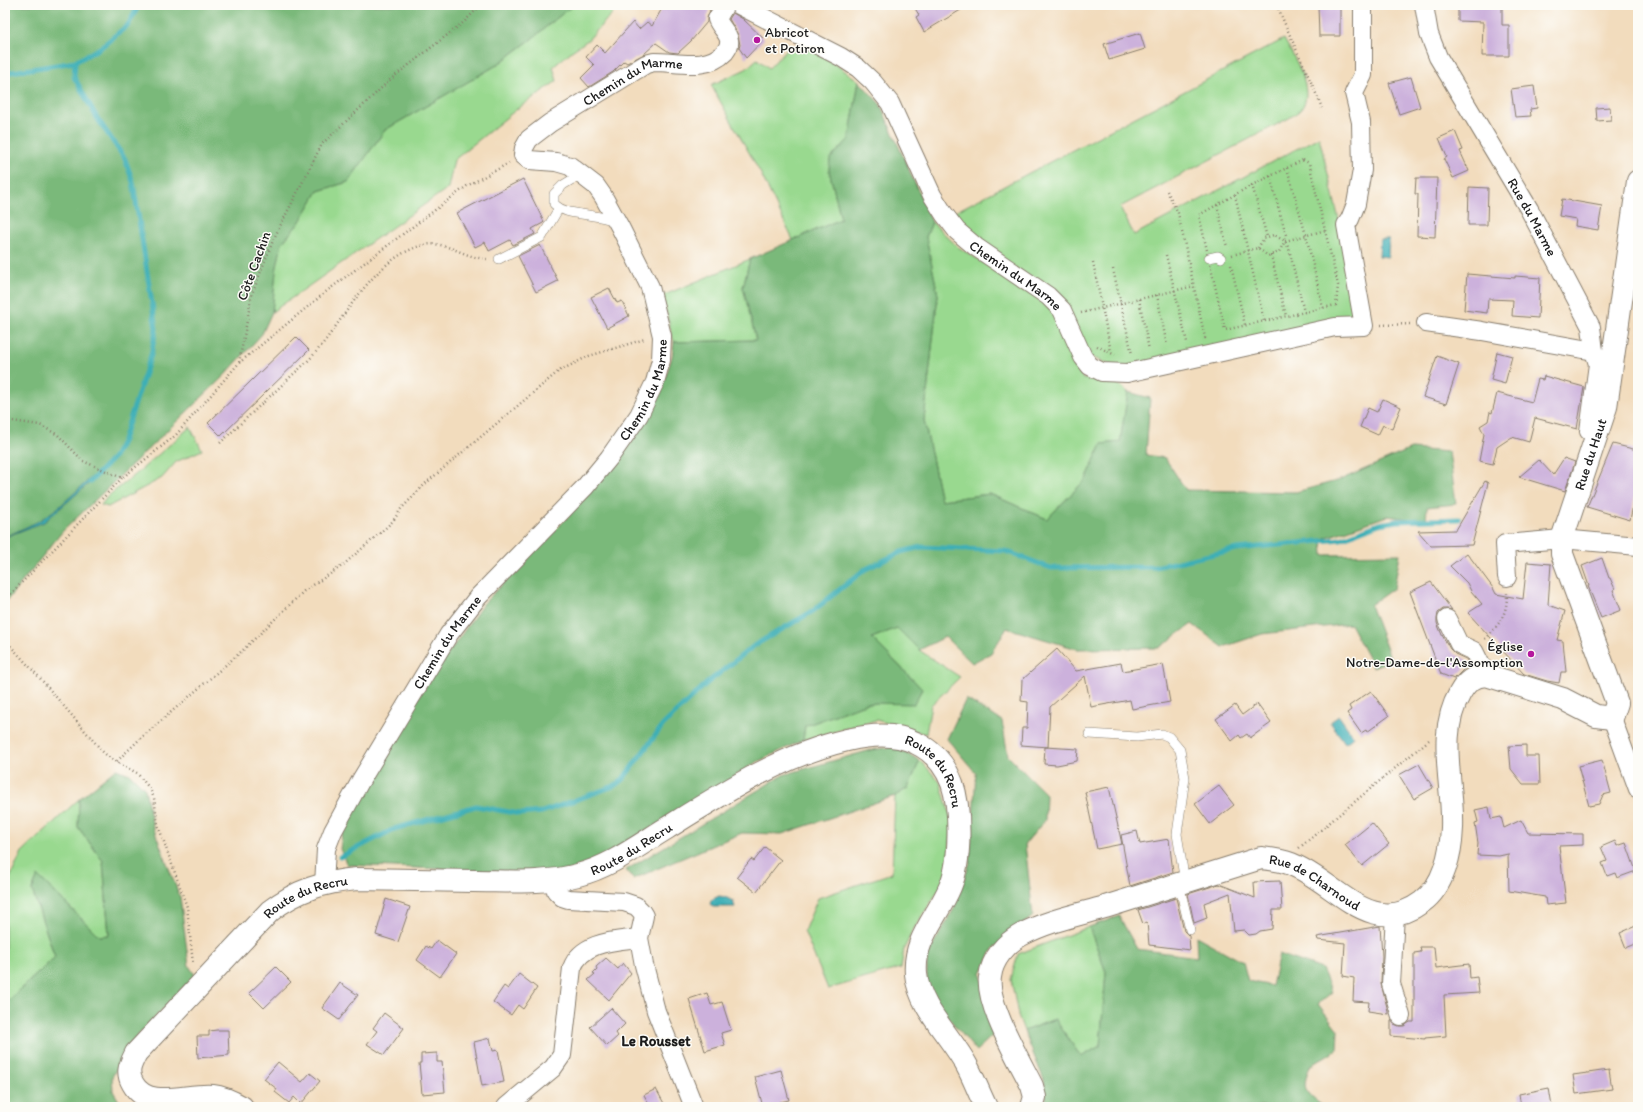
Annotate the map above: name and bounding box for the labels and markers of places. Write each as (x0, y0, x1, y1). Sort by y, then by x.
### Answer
place label: Abricot et Potiron (765, 24, 825, 57)
marker: Abricot et Potiron (752, 35, 762, 45)
place label: Église Notre-Dame-de-l'Assomption (1346, 638, 1524, 671)
marker: Église Notre-Dame-de-l'Assomption (1526, 649, 1536, 659)

